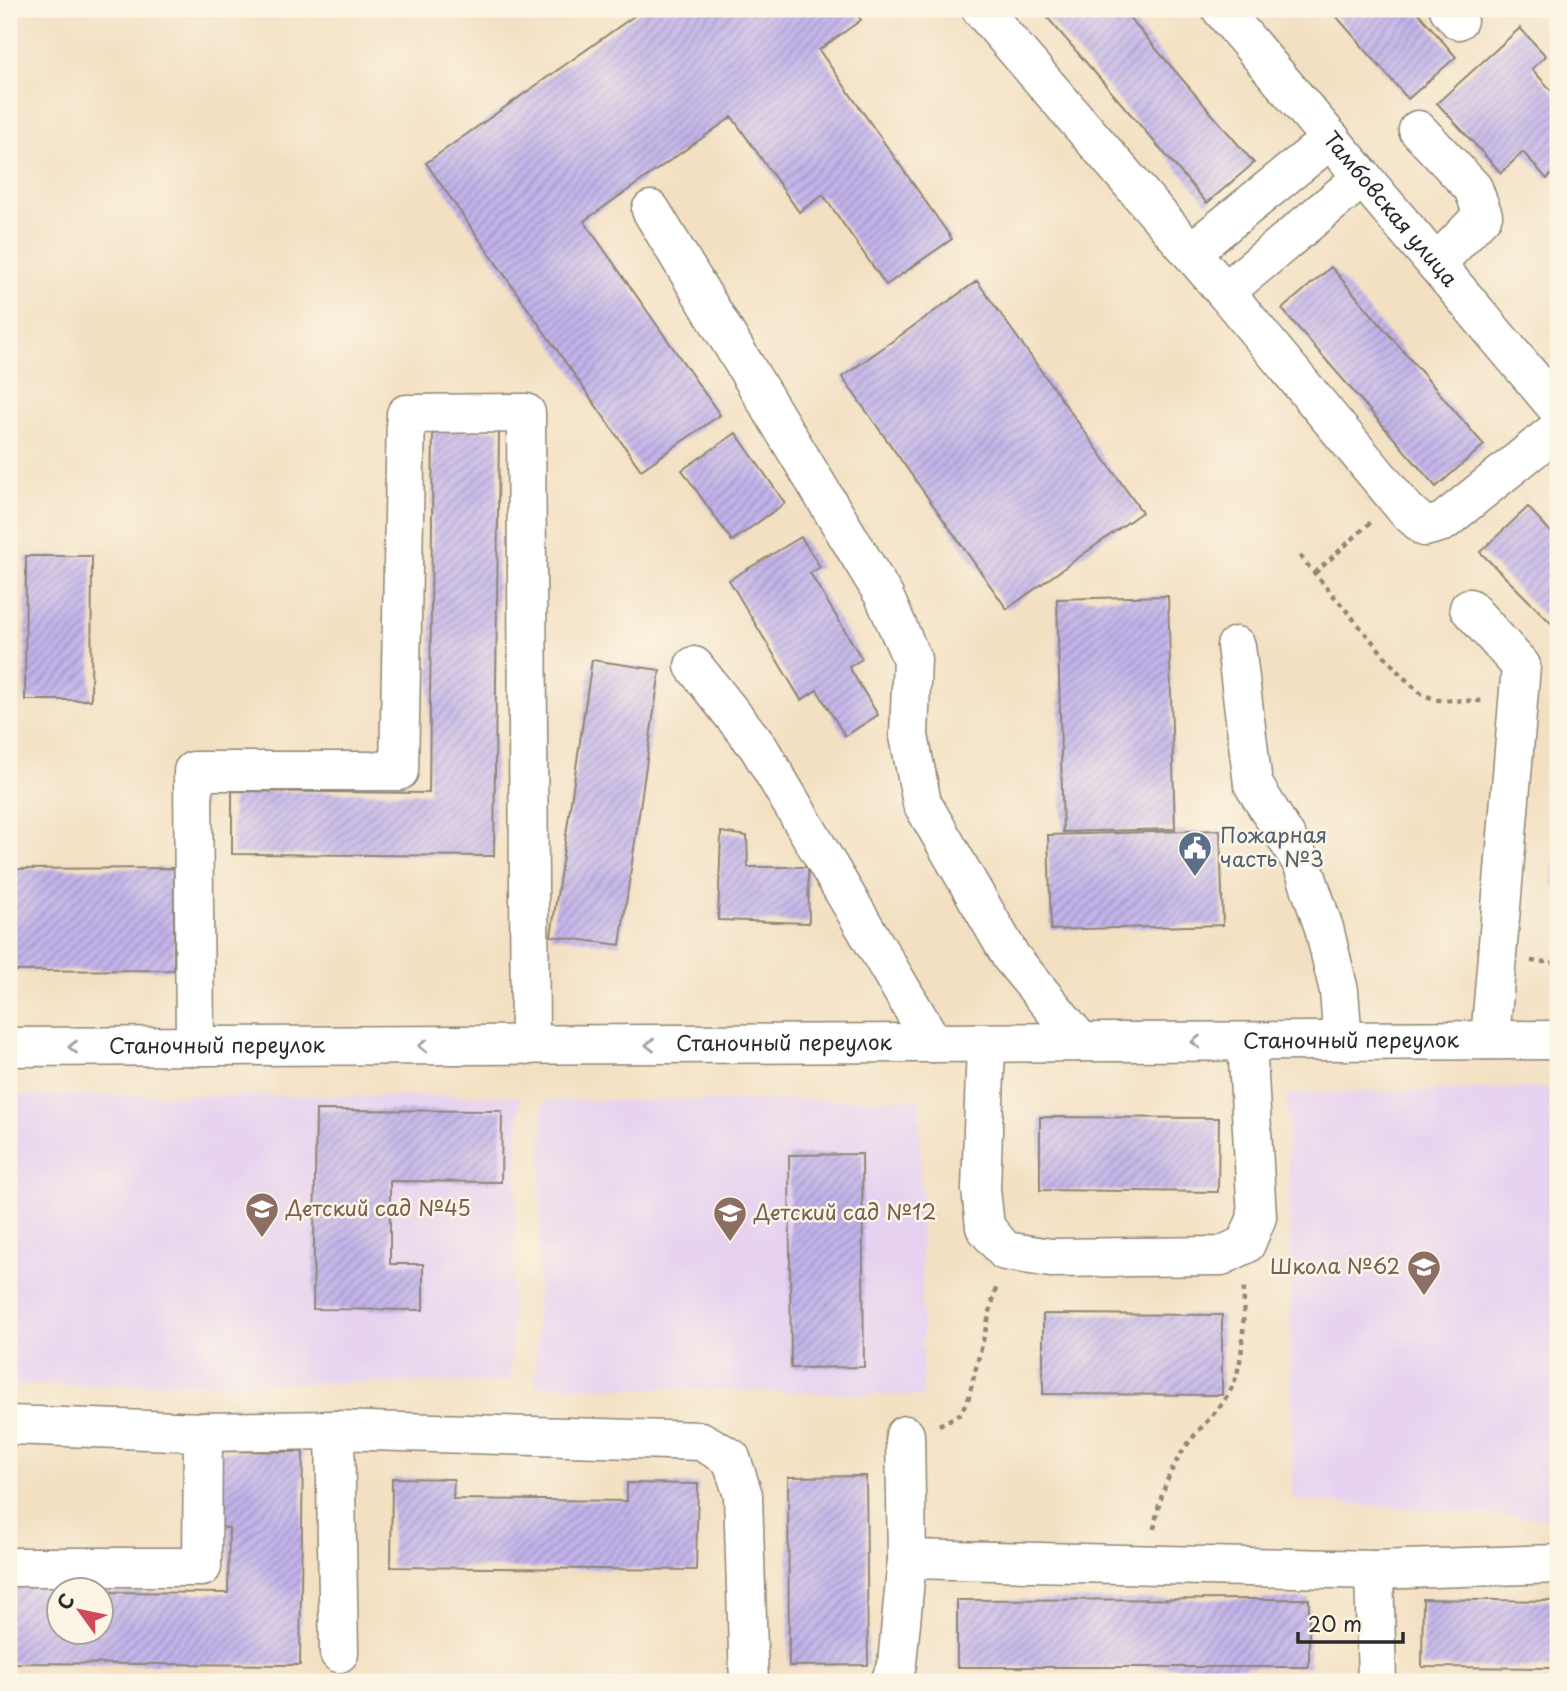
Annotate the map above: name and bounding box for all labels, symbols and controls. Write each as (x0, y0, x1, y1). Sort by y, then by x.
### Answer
street label: Тамбовская улица (1316, 123, 1467, 293)
place label: Пожарная часть №3 (1220, 818, 1327, 874)
public building icon: Пожарная часть №3 (1176, 829, 1214, 878)
street label: Станочный переулок (1243, 1022, 1460, 1055)
street label: Станочный переулок (676, 1025, 893, 1058)
street label: Станочный переулок (109, 1028, 326, 1061)
one-way arrow (1190, 1034, 1201, 1050)
one-way arrow (644, 1037, 655, 1052)
one-way arrow (417, 1038, 427, 1054)
one-way arrow (67, 1039, 77, 1055)
school or university icon: Детский сад №45 (243, 1190, 281, 1239)
place label: Детский сад №45 (285, 1191, 471, 1223)
school or university icon: Детский сад №12 (711, 1194, 749, 1243)
place label: Детский сад №12 (753, 1195, 936, 1227)
school or university icon: Школа №62 (1405, 1248, 1443, 1297)
place label: Школа №62 (1270, 1249, 1400, 1281)
north arrow (46, 1576, 116, 1646)
text: С (49, 1588, 81, 1615)
scale bar (1298, 1600, 1402, 1644)
text: 20 m (1308, 1607, 1362, 1639)

